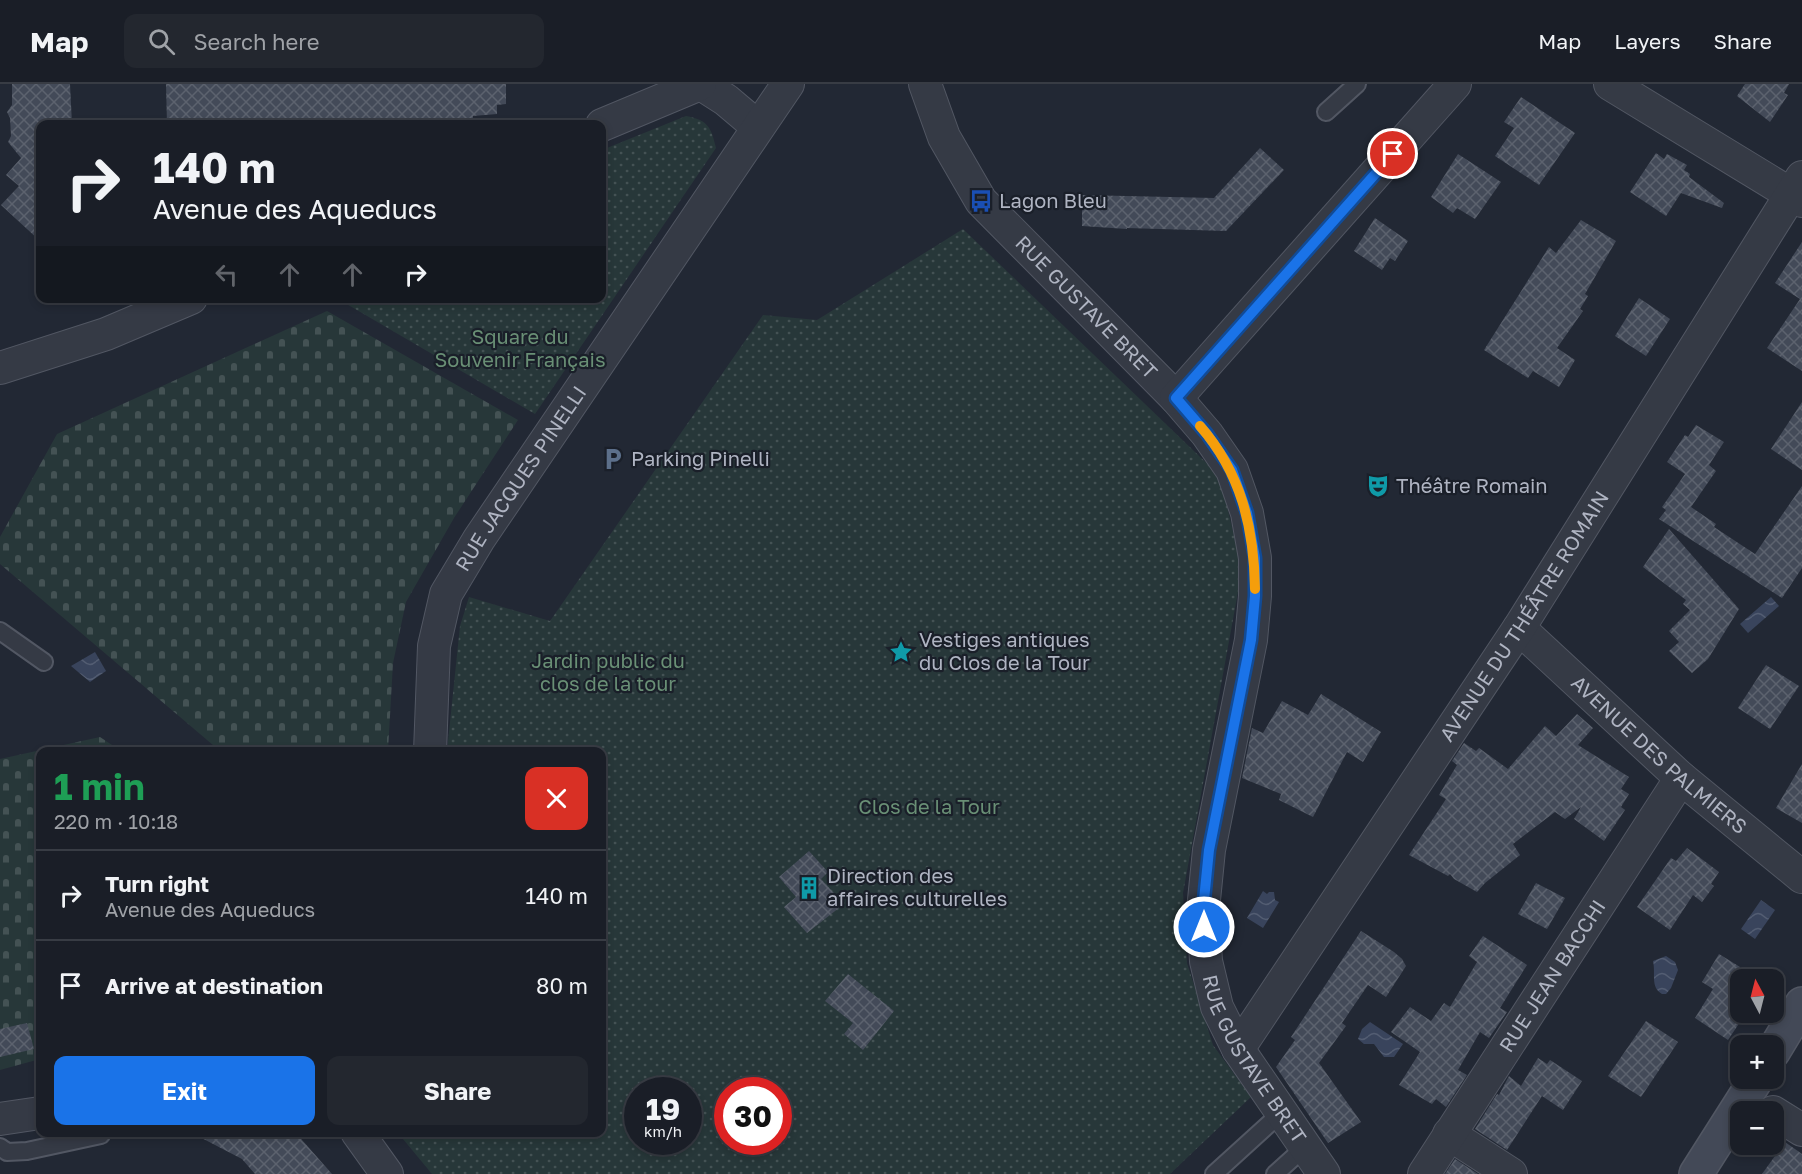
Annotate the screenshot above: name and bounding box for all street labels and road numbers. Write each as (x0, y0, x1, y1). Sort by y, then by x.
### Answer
street label: RUE GUSTAVE BRET (1011, 230, 1163, 383)
street label: RUE JACQUES PINELLI (450, 381, 590, 575)
street label: AVENUE DU THÉÂTRE ROMAIN (1434, 486, 1613, 745)
street label: AVENUE DES PALMIERS (1567, 670, 1752, 838)
street label: RUE JEAN BACCHI (1493, 895, 1610, 1056)
street label: RUE GUSTAVE BRET (1199, 972, 1312, 1147)

